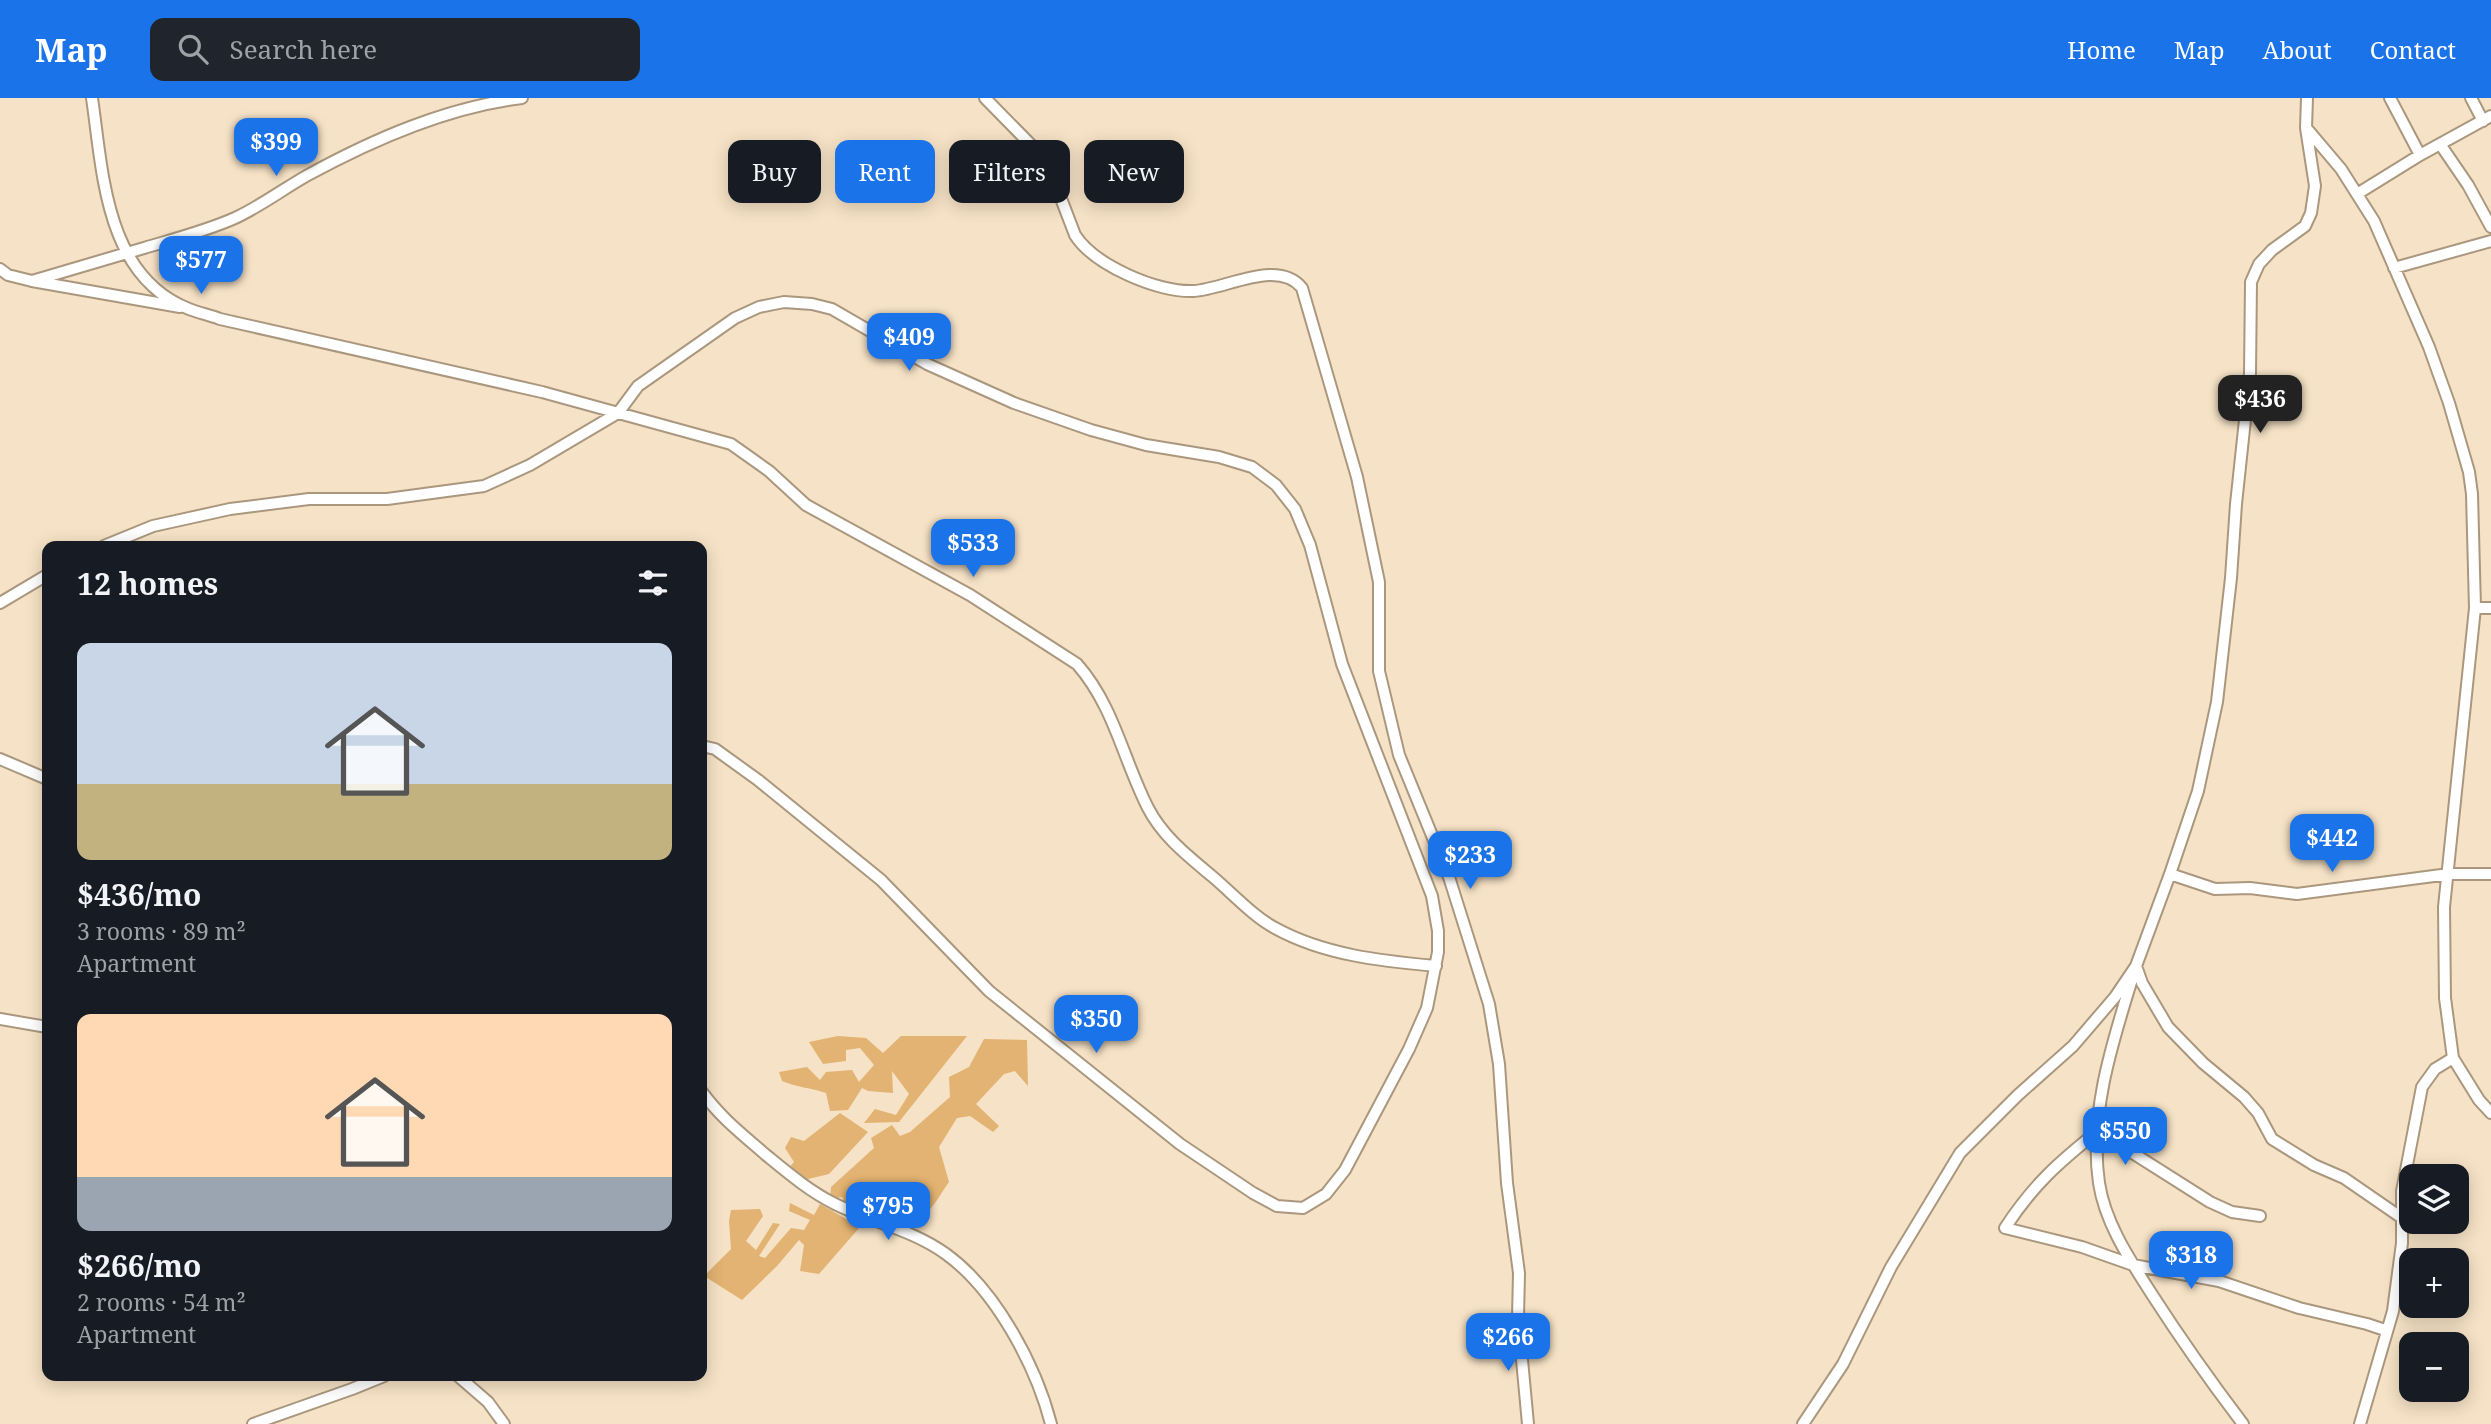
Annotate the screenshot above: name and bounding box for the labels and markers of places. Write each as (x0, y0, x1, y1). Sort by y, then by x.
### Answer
pin: $399 (235, 118, 317, 178)
pin: $577 (160, 236, 242, 296)
pin: $409 (868, 314, 950, 373)
pin: $436 (2219, 376, 2301, 435)
pin: $533 (932, 519, 1014, 579)
pin: $442 (2291, 814, 2373, 874)
pin: $233 (1429, 832, 1511, 891)
pin: $350 (1055, 996, 1137, 1055)
pin: $550 (2084, 1108, 2166, 1167)
pin: $795 (847, 1182, 929, 1242)
pin: $318 (2150, 1232, 2232, 1291)
pin: $266 (1467, 1314, 1549, 1373)

